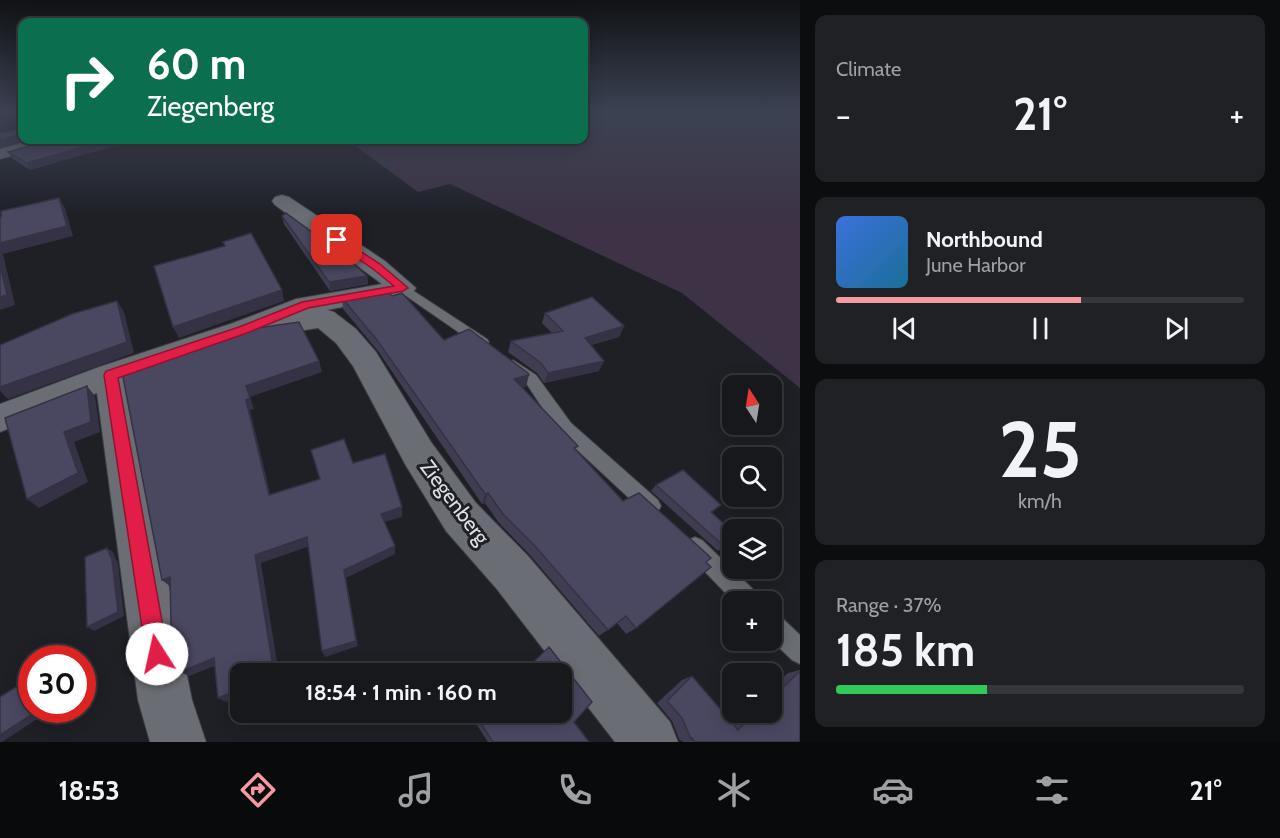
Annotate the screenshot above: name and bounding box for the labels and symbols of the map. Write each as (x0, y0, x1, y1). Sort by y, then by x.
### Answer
pin (311, 214, 362, 265)
north arrow (722, 375, 782, 435)
street label: Ziegenberg (415, 455, 495, 549)
position arrow (125, 622, 189, 686)
speed limit sign: 30 (18, 645, 96, 723)

